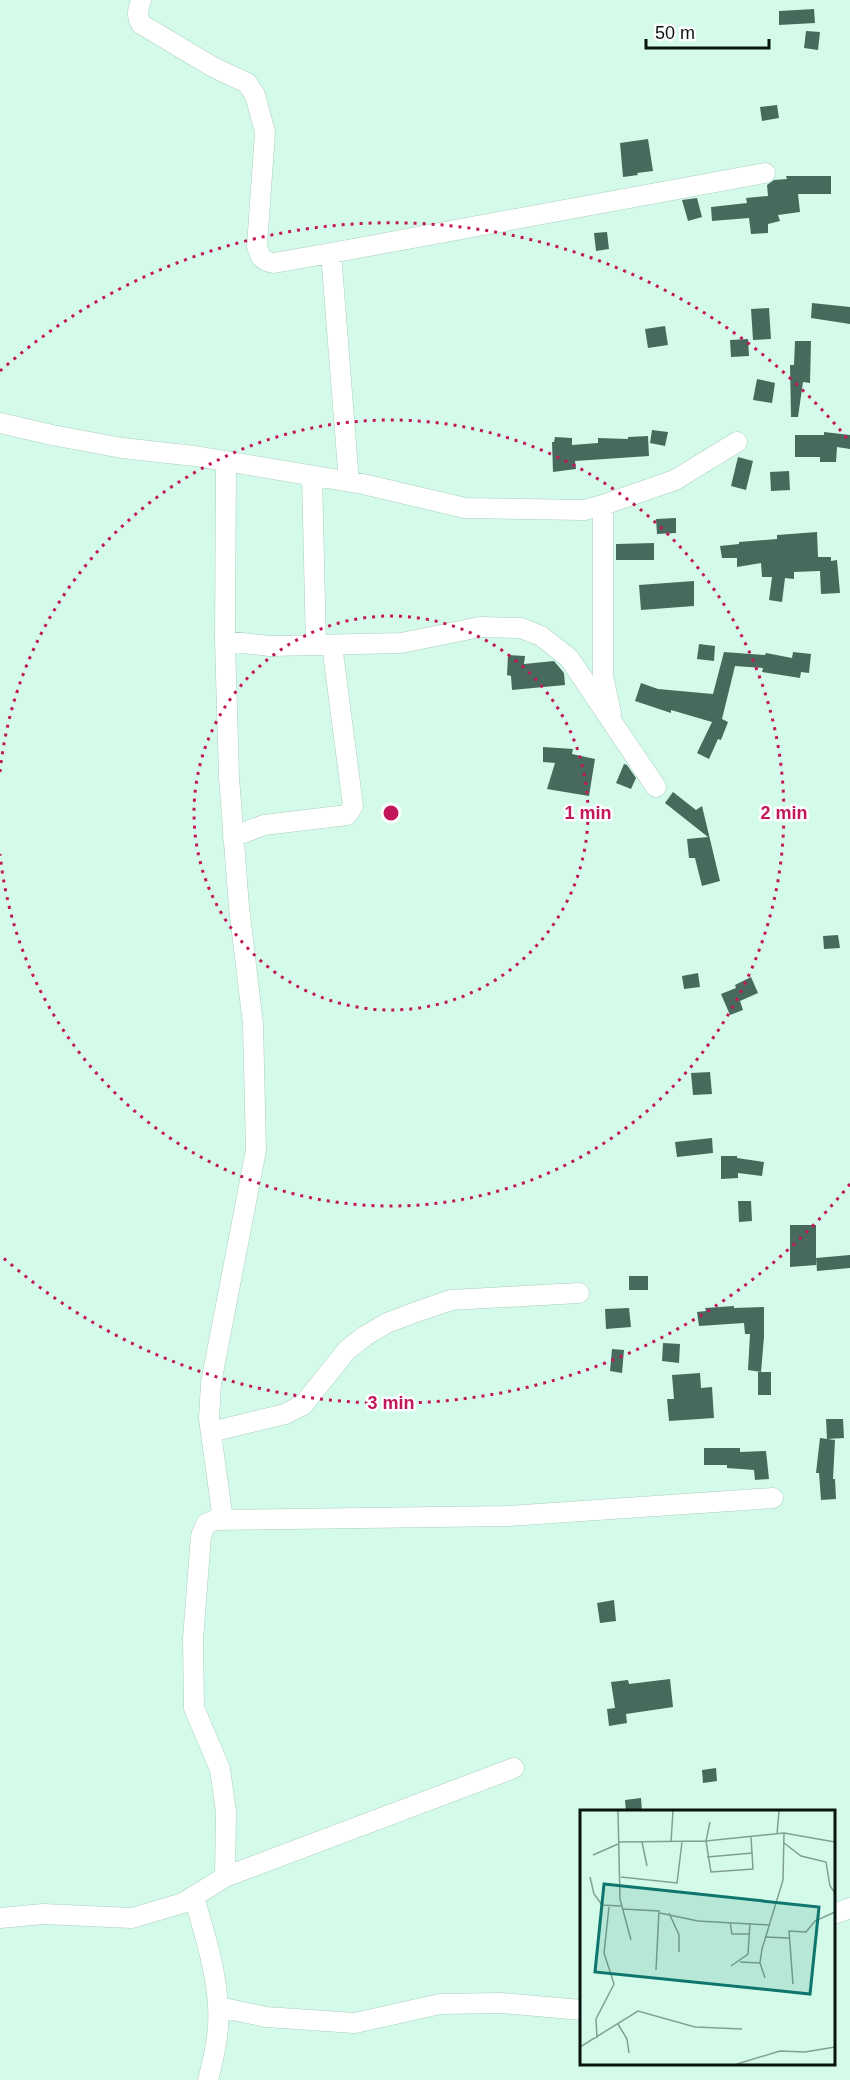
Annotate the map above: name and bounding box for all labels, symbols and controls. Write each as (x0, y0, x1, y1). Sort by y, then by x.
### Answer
scale bar (646, 12, 769, 50)
text: 50 m (655, 23, 695, 43)
centre of rings (381, 803, 401, 823)
text: 1 min (564, 803, 612, 823)
text: 2 min (760, 803, 808, 823)
text: 3 min (367, 1393, 415, 1413)
inset map (580, 1810, 835, 2065)

